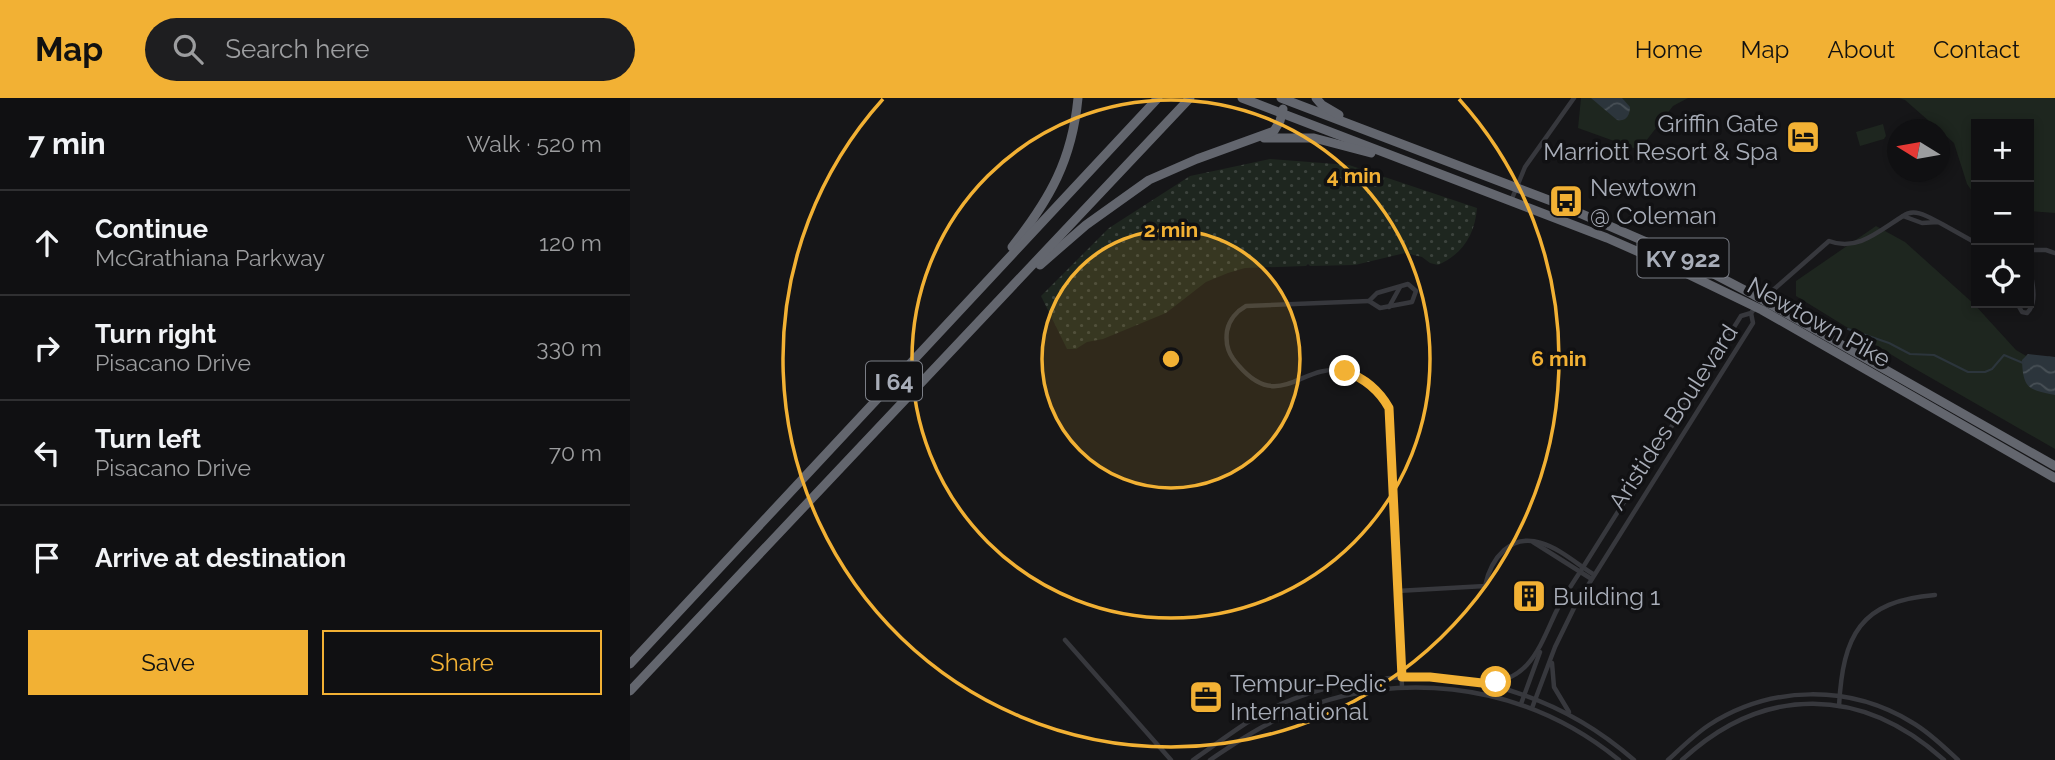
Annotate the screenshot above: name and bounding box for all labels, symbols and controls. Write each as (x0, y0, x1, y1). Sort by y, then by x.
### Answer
search box (145, 18, 635, 81)
text: Map (35, 30, 103, 69)
icon: search (169, 30, 207, 68)
text: Search here (225, 34, 370, 64)
text: Home (1635, 35, 1703, 64)
text: Map (1741, 35, 1789, 64)
text: About (1827, 35, 1895, 64)
text: Contact (1933, 35, 2020, 64)
place label: Griffin Gate Marriott Resort & Spa (1543, 109, 1778, 166)
hotel icon: Griffin Gate Marriott Resort & Spa (1784, 118, 1822, 156)
north arrow (1887, 119, 1950, 182)
map controls (1971, 119, 2034, 308)
button: + (1971, 119, 2034, 182)
text: 7 min (28, 126, 106, 161)
text: Walk · 520 m (467, 130, 602, 157)
text: 4 min (1327, 163, 1381, 188)
place label: Newtown @ Coleman (1590, 173, 1717, 230)
bus stop icon: Newtown @ Coleman (1547, 182, 1585, 220)
button: − (1971, 182, 2034, 245)
text: Continue (95, 214, 208, 244)
text: 2 min (1144, 217, 1198, 242)
icon: ahead (28, 224, 66, 262)
text: 120 m (539, 229, 602, 256)
road number: KY 922 (1637, 238, 1728, 278)
text: McGrathiana Parkway (95, 244, 325, 271)
button: locate (1971, 245, 2034, 308)
street label: Newtown Pike (1742, 271, 1896, 373)
text: Turn right (95, 319, 216, 349)
street label: Aristides Boulevard (1602, 319, 1744, 515)
icon: right (28, 329, 66, 367)
text: 330 m (536, 334, 602, 361)
text: 6 min (1531, 346, 1587, 371)
centre of rings (1159, 347, 1183, 371)
text: Pisacano Drive (95, 349, 251, 376)
route end (1329, 355, 1360, 386)
road number: I 64 (866, 362, 922, 400)
text: Turn left (95, 424, 201, 454)
icon: left (28, 434, 66, 472)
text: 70 m (549, 439, 602, 466)
text: Pisacano Drive (95, 454, 251, 481)
icon: arrive (28, 539, 66, 577)
text: Arrive at destination (95, 543, 346, 573)
building icon: Building 1 (1510, 577, 1548, 615)
place label: Building 1 (1553, 582, 1660, 611)
button: Save (28, 630, 308, 695)
button: Share (322, 630, 602, 695)
route start (1480, 666, 1511, 697)
place label: Tempur-Pedic International (1230, 669, 1387, 726)
office icon: Tempur-Pedic International (1187, 678, 1225, 716)

